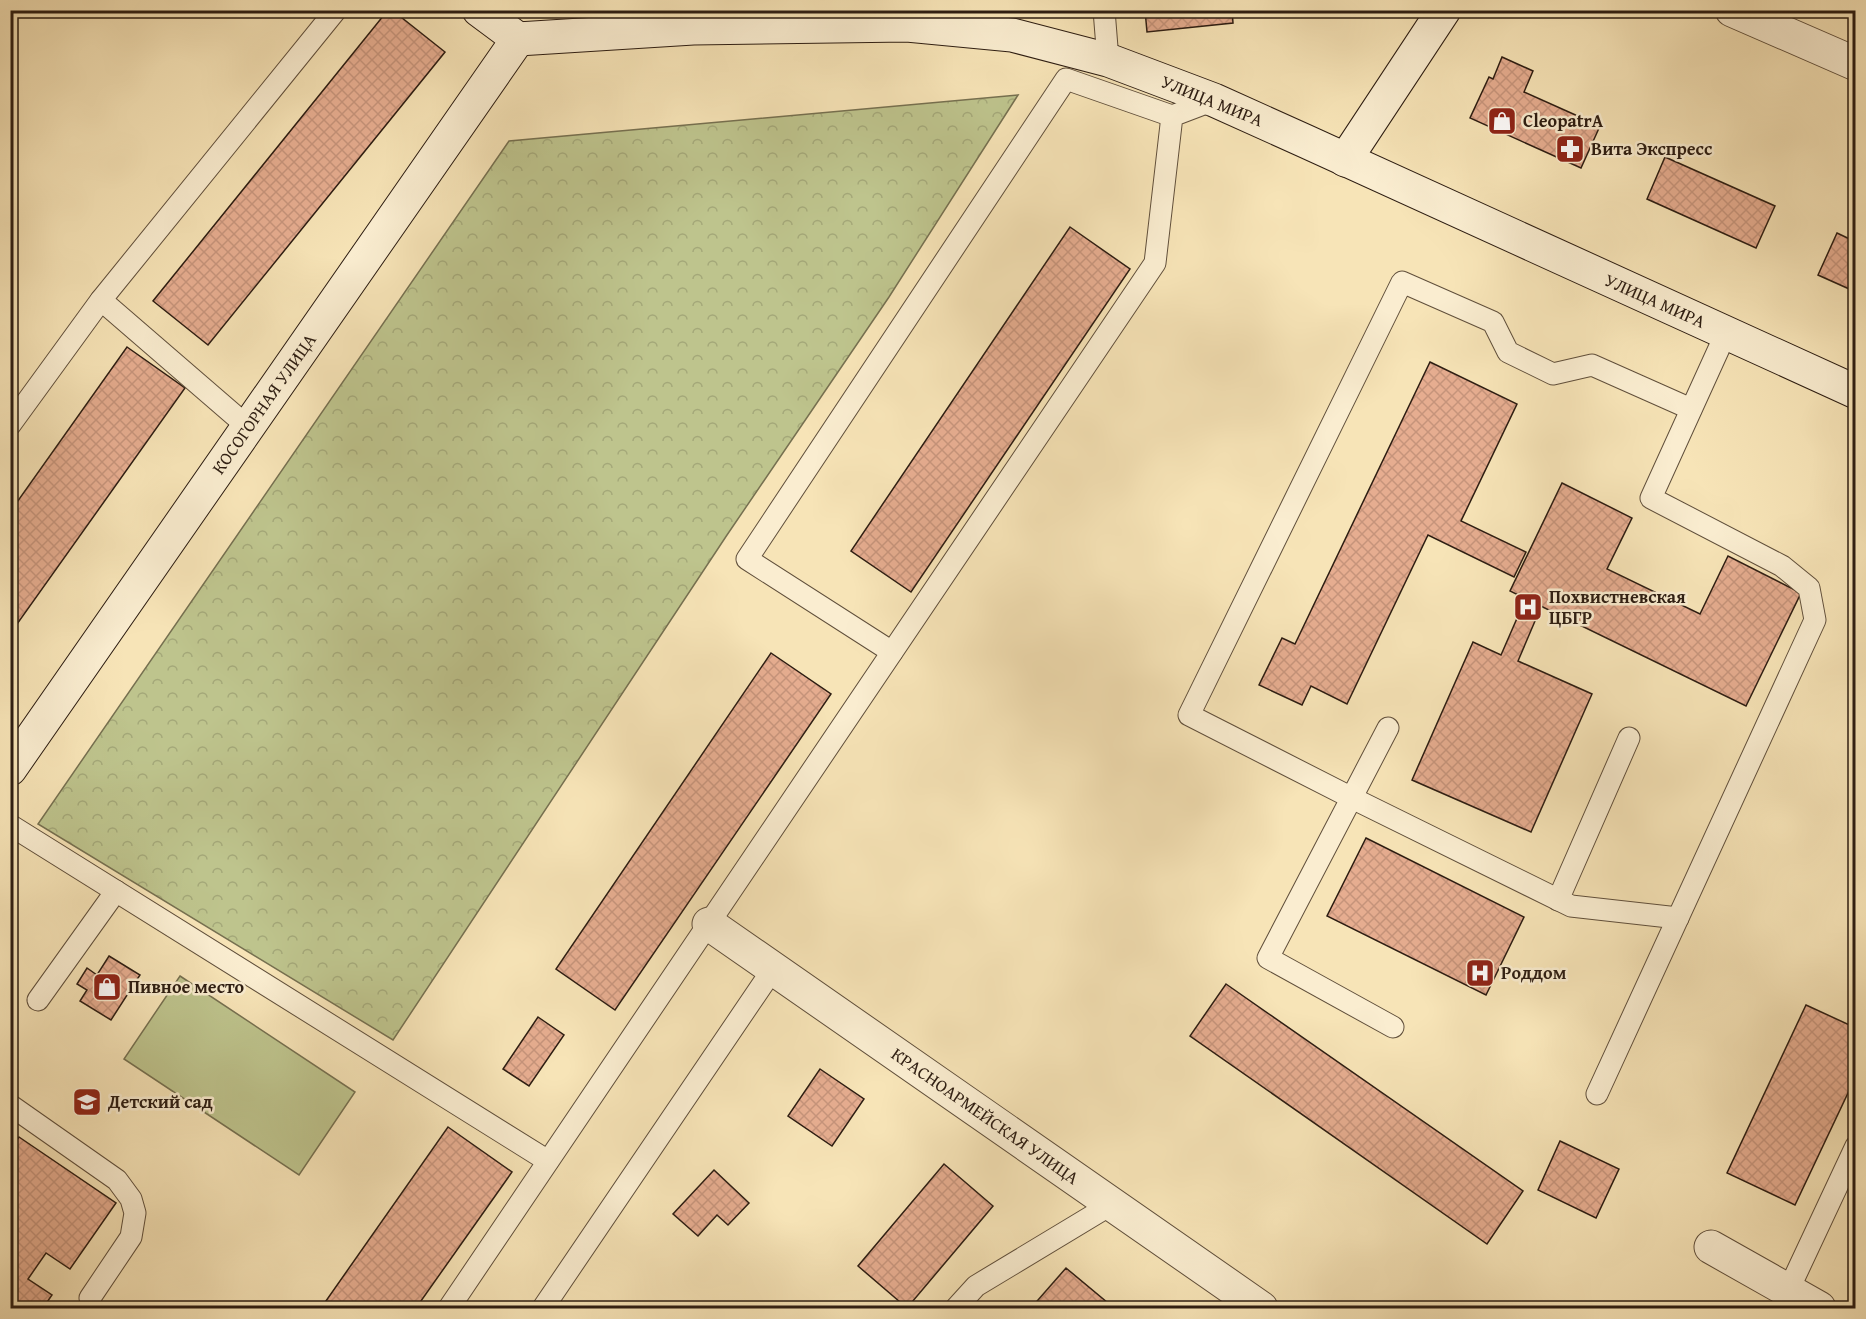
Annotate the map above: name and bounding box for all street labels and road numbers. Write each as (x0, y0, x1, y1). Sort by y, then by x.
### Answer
street label: УЛИЦА МИРА (1157, 68, 1267, 133)
street label: УЛИЦА МИРА (1600, 266, 1710, 335)
street label: КОСОГОРНАЯ УЛИЦА (205, 328, 322, 480)
street label: КРАСНОАРМЕЙСКАЯ УЛИЦА (886, 1040, 1085, 1191)

